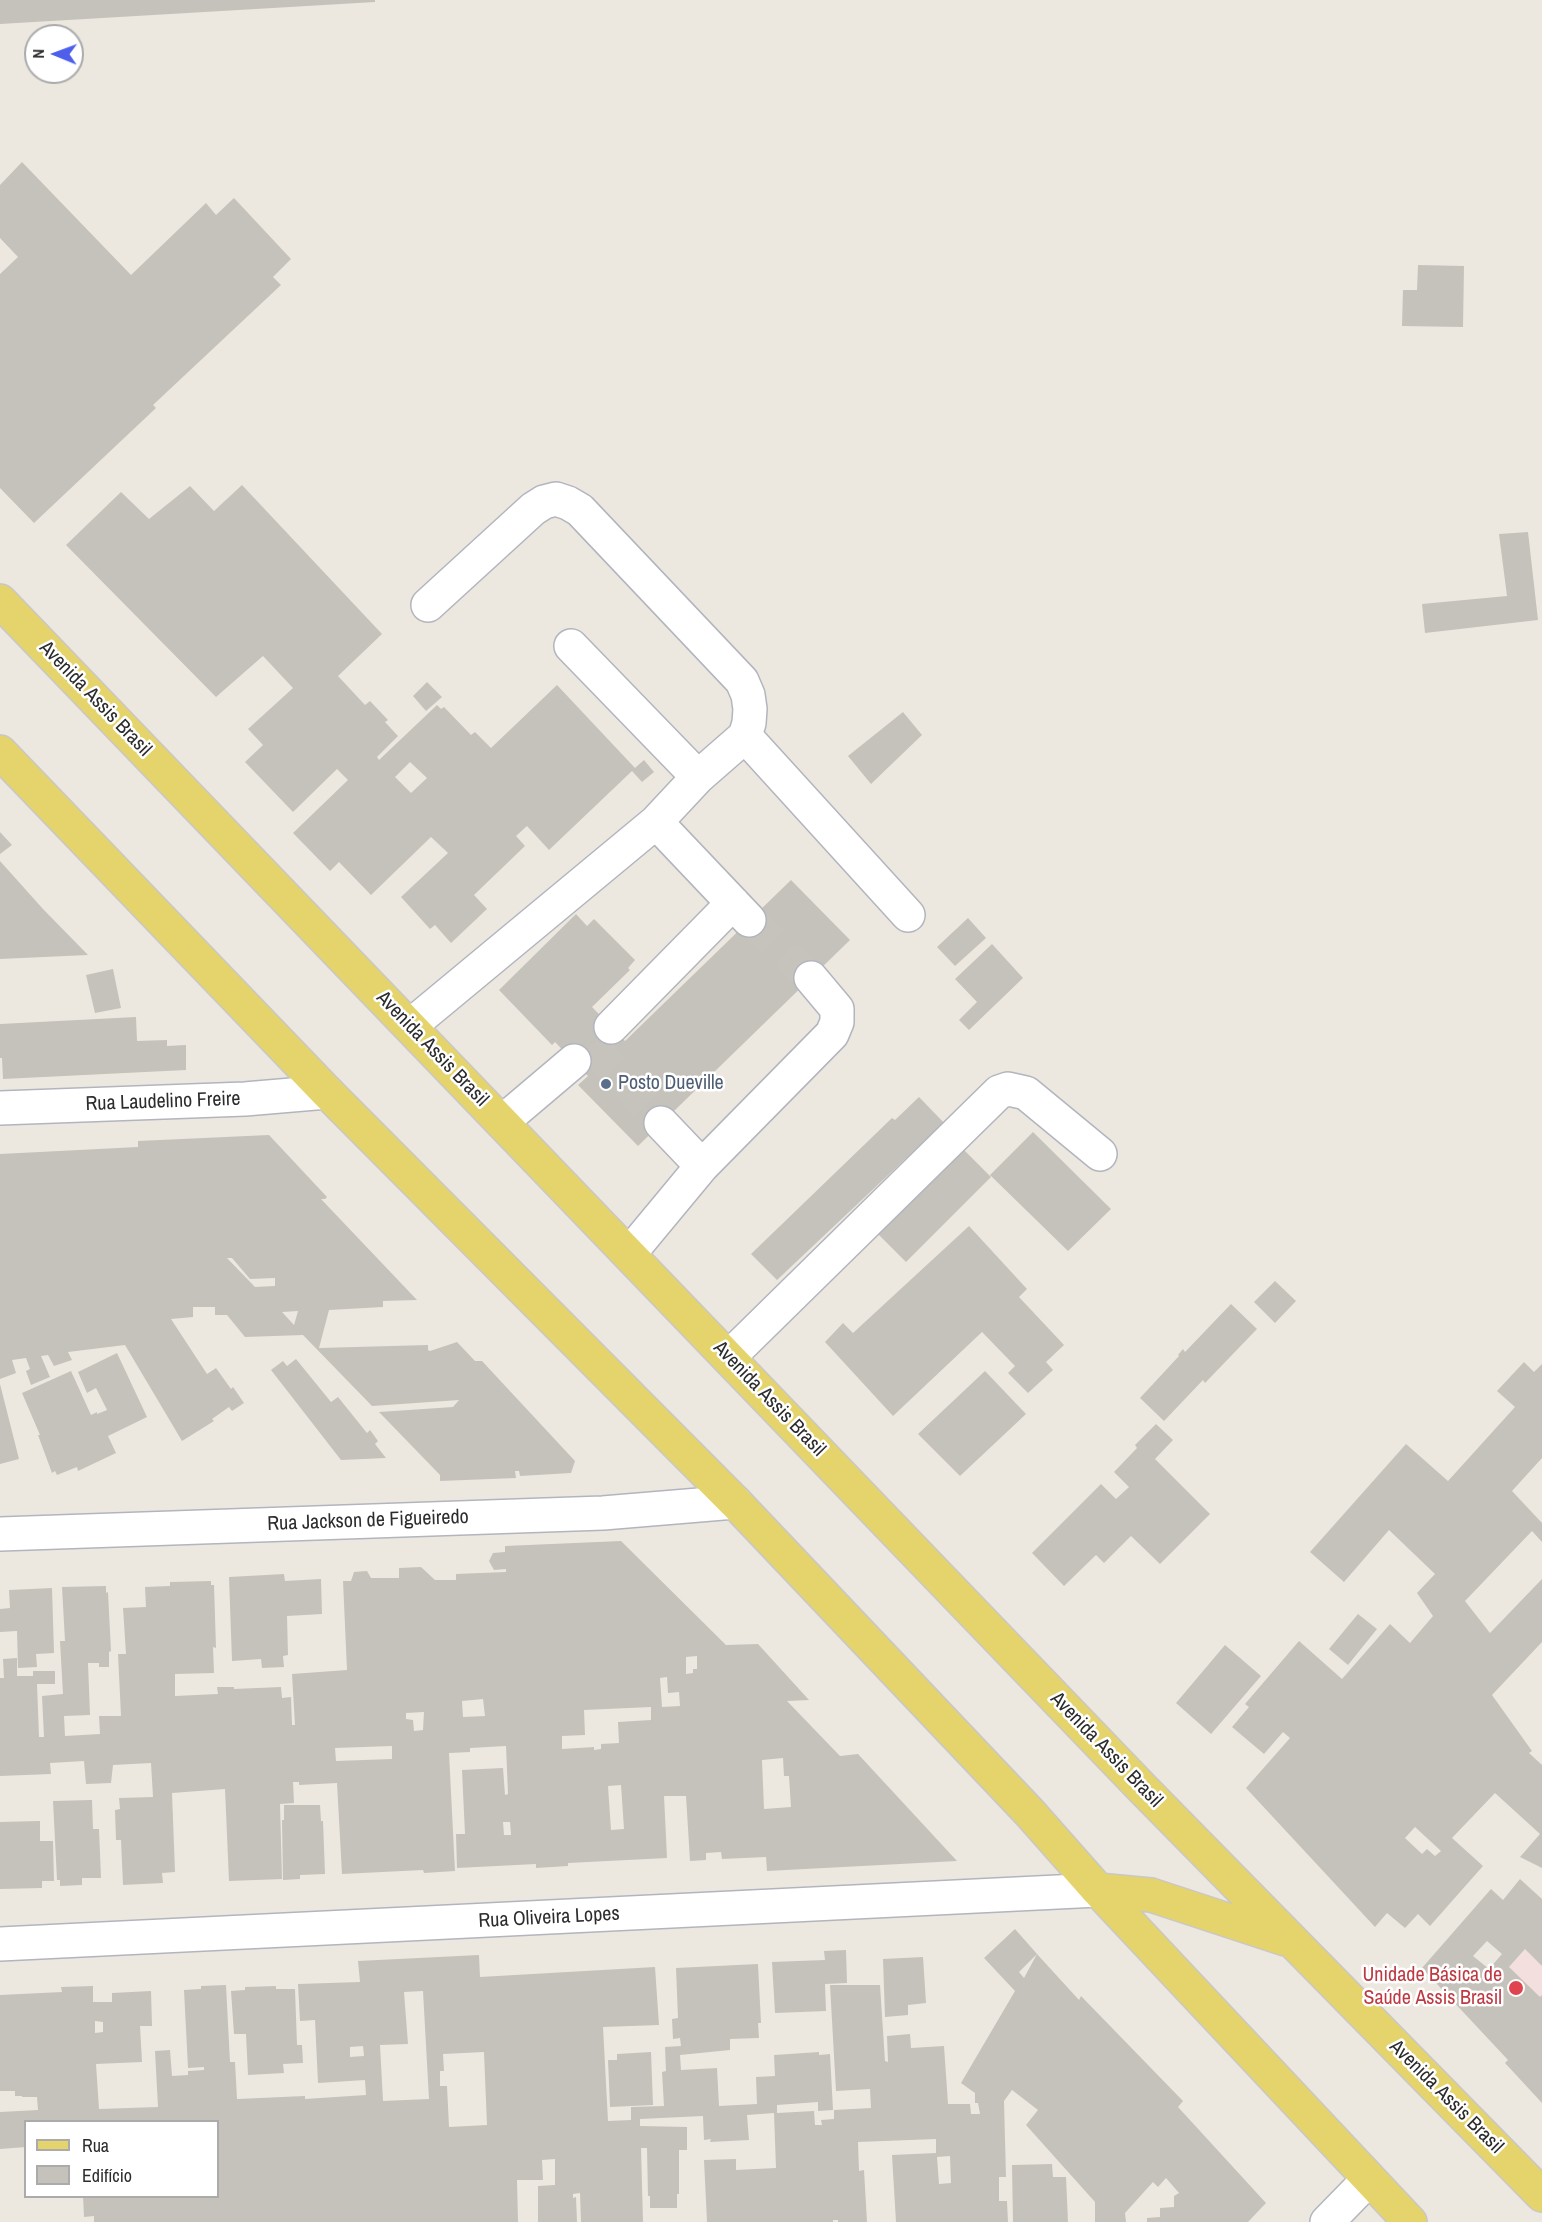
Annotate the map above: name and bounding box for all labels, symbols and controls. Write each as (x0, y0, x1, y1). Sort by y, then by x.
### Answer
north arrow (24, 24, 84, 84)
text: N (27, 49, 49, 59)
street label: Avenida Assis Brasil (34, 636, 156, 762)
street label: Avenida Assis Brasil (371, 986, 493, 1112)
place label: Posto Dueville (618, 1072, 724, 1096)
marker: Posto Dueville (599, 1077, 613, 1091)
street label: Rua Laudelino Freire (85, 1087, 241, 1117)
street label: Avenida Assis Brasil (708, 1336, 830, 1462)
street label: Rua Jackson de Figueiredo (267, 1505, 469, 1537)
street label: Avenida Assis Brasil (1045, 1687, 1167, 1813)
street label: Rua Oliveira Lopes (478, 1902, 620, 1934)
place label: Unidade Básica de Saúde Assis Brasil (1363, 1964, 1502, 2011)
marker: Unidade Básica de Saúde Assis Brasil (1507, 1979, 1525, 1997)
street label: Avenida Assis Brasil (1384, 2035, 1508, 2159)
legend (24, 2120, 219, 2198)
text: Rua (82, 2133, 109, 2158)
text: Edifício (82, 2163, 132, 2188)

